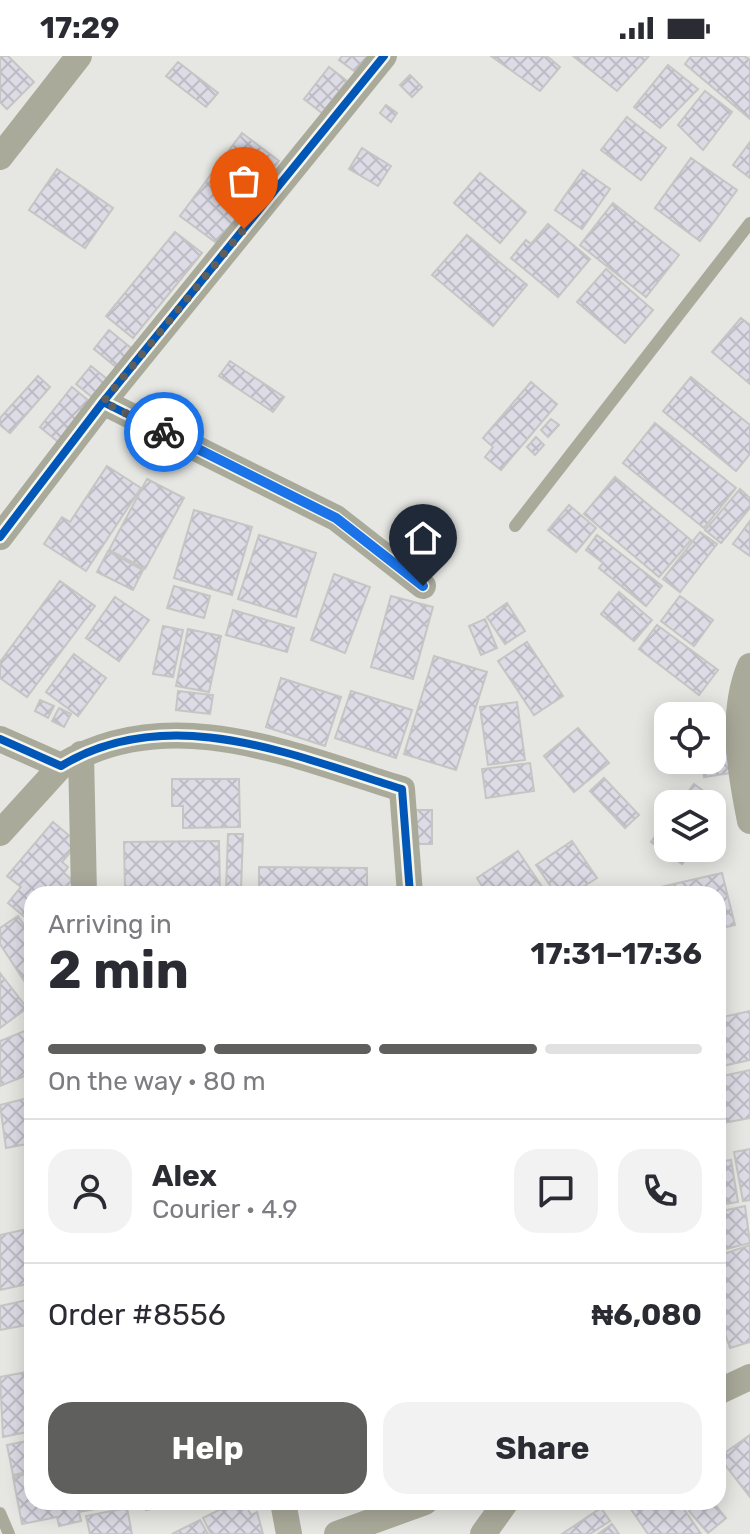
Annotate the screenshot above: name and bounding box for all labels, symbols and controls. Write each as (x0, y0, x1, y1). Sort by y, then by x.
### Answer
text: 17:29 (40, 10, 120, 46)
pin (210, 147, 278, 229)
icon: bag (222, 159, 266, 203)
courier (124, 392, 204, 472)
icon: bike (142, 410, 186, 454)
pin (389, 504, 457, 586)
icon: home (401, 516, 445, 560)
map controls (654, 702, 726, 862)
button: locate (654, 702, 726, 774)
button: layers (654, 790, 726, 862)
text: Arriving in (48, 909, 172, 940)
text: 17:31–17:36 (531, 936, 702, 972)
text: 2 min (48, 939, 189, 1001)
text: On the way · 80 m (48, 1066, 266, 1097)
button: person (48, 1149, 132, 1233)
button: chat (514, 1149, 598, 1233)
button: phone (618, 1149, 702, 1233)
text: Alex (152, 1158, 217, 1194)
text: Courier · 4.9 (152, 1194, 298, 1225)
text: Order #8556 (48, 1297, 226, 1333)
text: ₦6,080 (592, 1297, 702, 1333)
button: Help (48, 1402, 367, 1494)
button: Share (383, 1402, 702, 1494)

